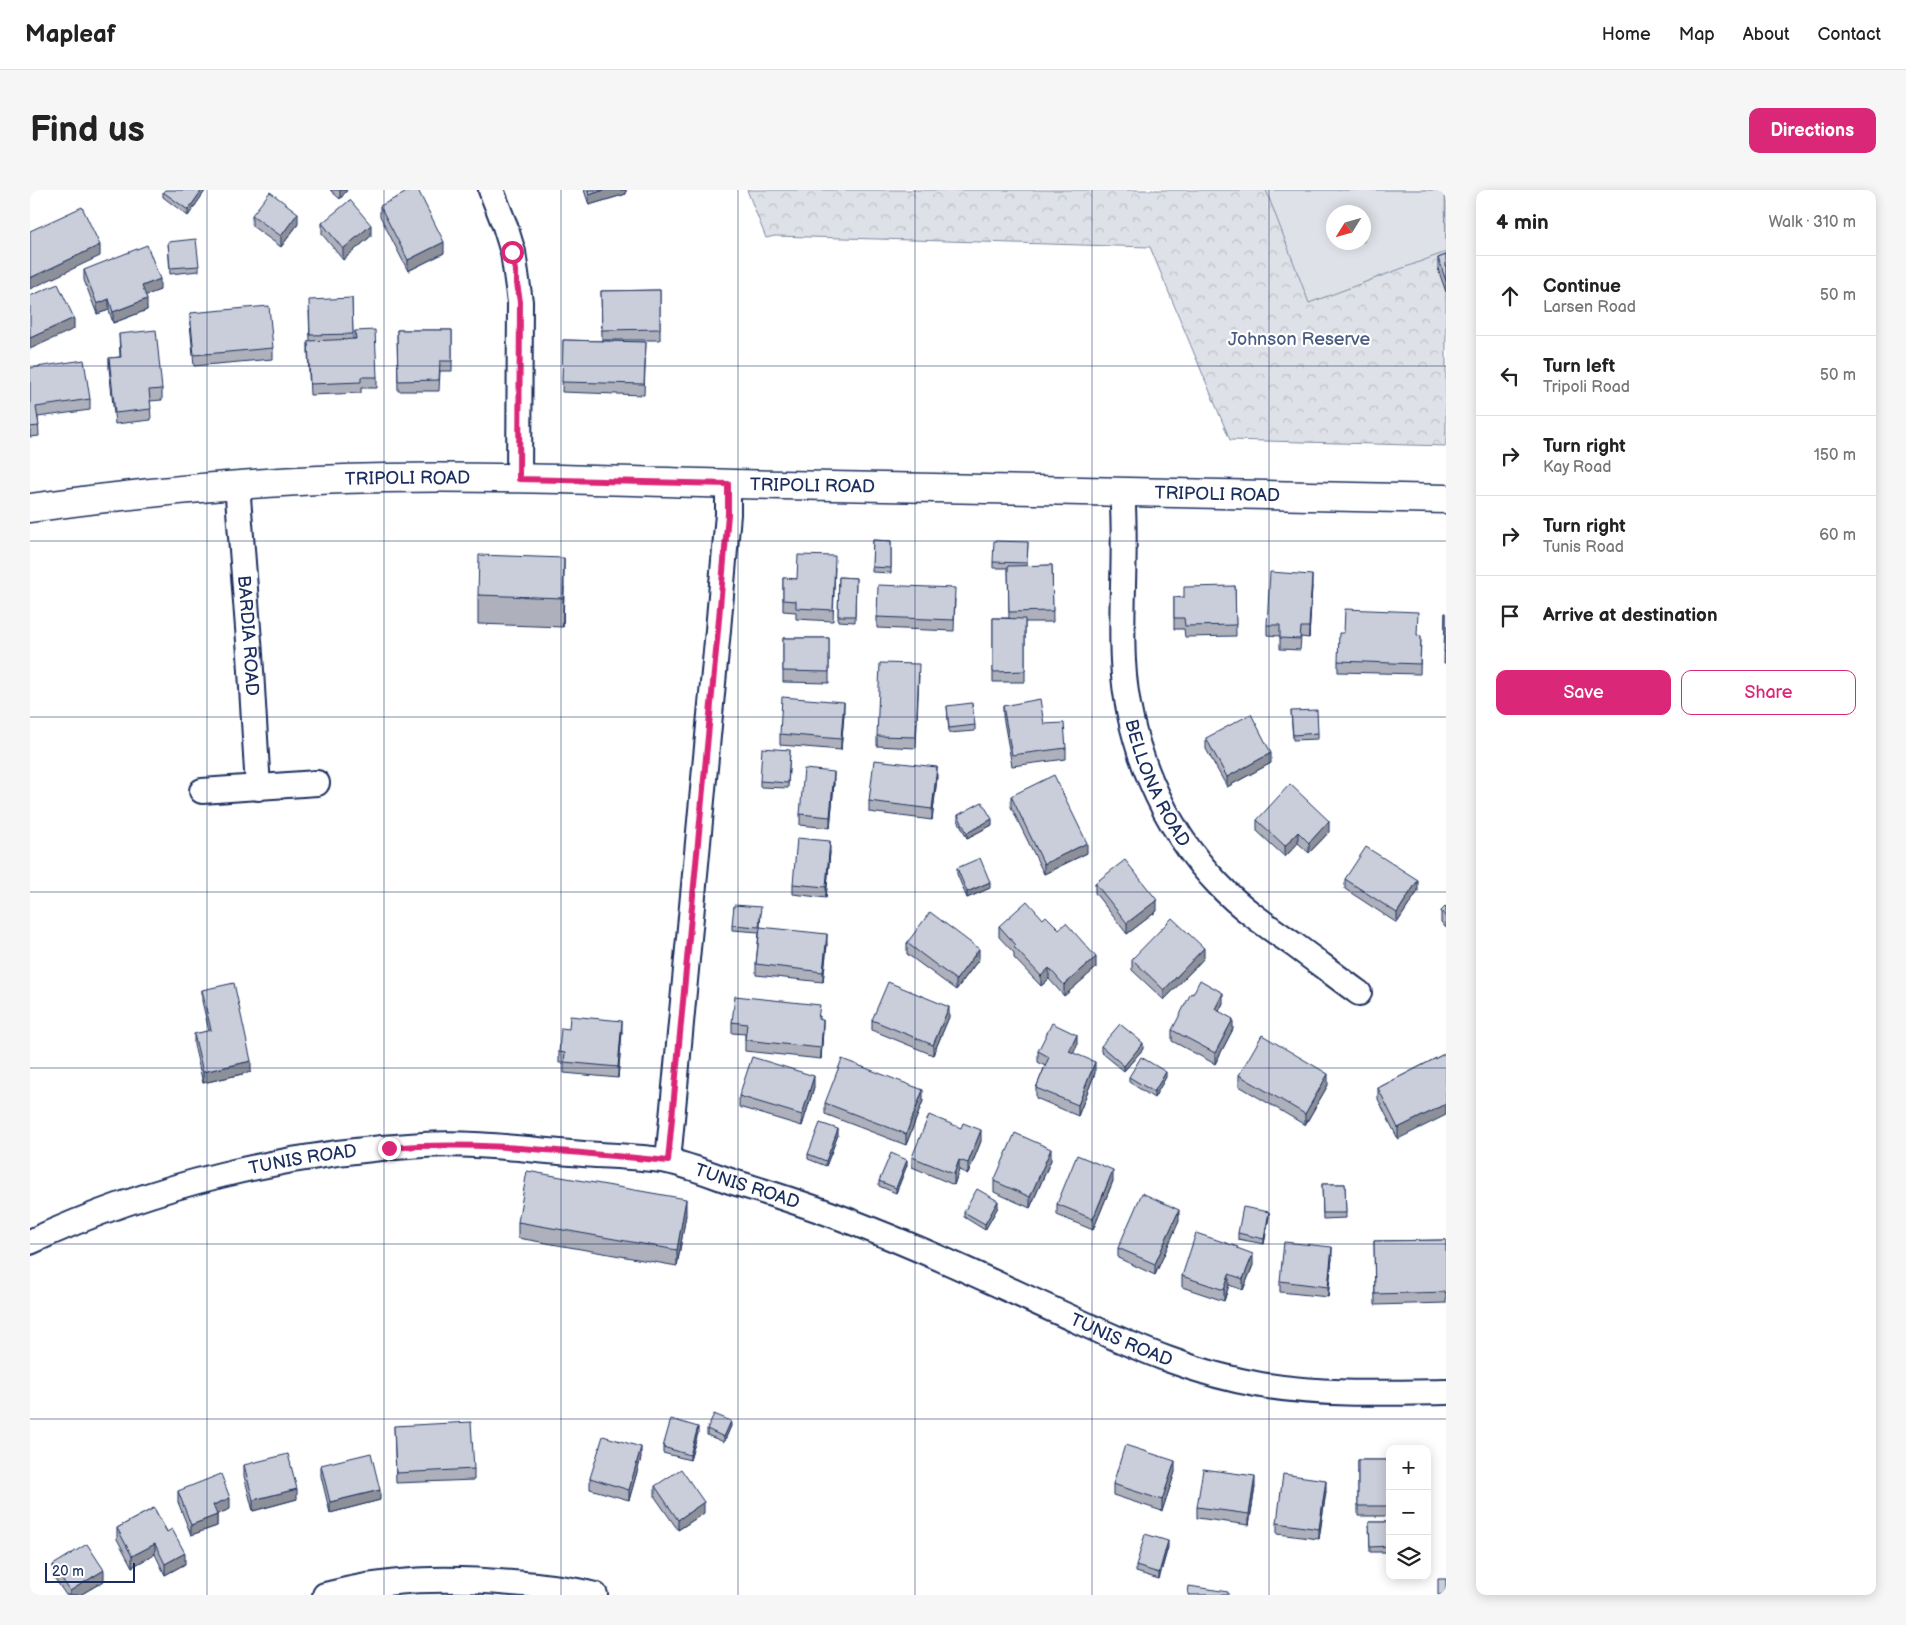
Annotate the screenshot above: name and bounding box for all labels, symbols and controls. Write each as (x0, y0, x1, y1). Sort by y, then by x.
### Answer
text: Mapleaf (25, 20, 116, 49)
text: Home (1602, 24, 1651, 45)
text: Map (1679, 24, 1715, 45)
text: About (1743, 24, 1790, 45)
text: Contact (1818, 24, 1881, 45)
button: Directions (1749, 108, 1876, 153)
text: Find us (30, 109, 145, 152)
north arrow (1326, 205, 1371, 250)
text: 4 min (1496, 210, 1549, 235)
text: Walk · 310 m (1768, 213, 1856, 232)
route start (501, 241, 524, 264)
text: Continue (1543, 275, 1621, 298)
icon: ahead (1496, 282, 1524, 310)
text: 50 m (1820, 286, 1856, 305)
text: Larsen Road (1543, 298, 1636, 317)
park label: Johnson Reserve (1228, 329, 1370, 350)
text: Turn left (1543, 355, 1615, 378)
icon: left (1496, 362, 1524, 390)
text: 50 m (1820, 366, 1856, 385)
text: Tripoli Road (1543, 378, 1630, 397)
text: Turn right (1543, 435, 1626, 458)
icon: right (1496, 442, 1524, 470)
text: 150 m (1814, 446, 1856, 465)
text: Kay Road (1543, 458, 1611, 477)
street label: TRIPOLI ROAD (345, 468, 470, 490)
street label: TRIPOLI ROAD (750, 474, 875, 498)
street label: TRIPOLI ROAD (1155, 483, 1280, 506)
text: Turn right (1543, 515, 1626, 538)
icon: right (1496, 522, 1524, 550)
text: 60 m (1819, 526, 1856, 545)
text: Tunis Road (1543, 538, 1624, 557)
street label: BARDIA ROAD (233, 575, 262, 697)
icon: arrive (1496, 602, 1524, 630)
text: Arrive at destination (1543, 604, 1718, 627)
button: Save (1496, 670, 1671, 715)
button: Share (1681, 670, 1856, 715)
street label: BELLONA ROAD (1120, 717, 1194, 851)
route end (378, 1137, 401, 1160)
street label: TUNIS ROAD (247, 1141, 358, 1179)
street label: TUNIS ROAD (692, 1159, 802, 1213)
street label: TUNIS ROAD (1067, 1309, 1175, 1371)
map controls (1386, 1445, 1431, 1580)
button: + (1386, 1445, 1431, 1490)
button: − (1386, 1490, 1431, 1535)
button: layers (1386, 1535, 1431, 1580)
scale bar (45, 1560, 135, 1583)
text: 20 m (52, 1563, 84, 1580)

